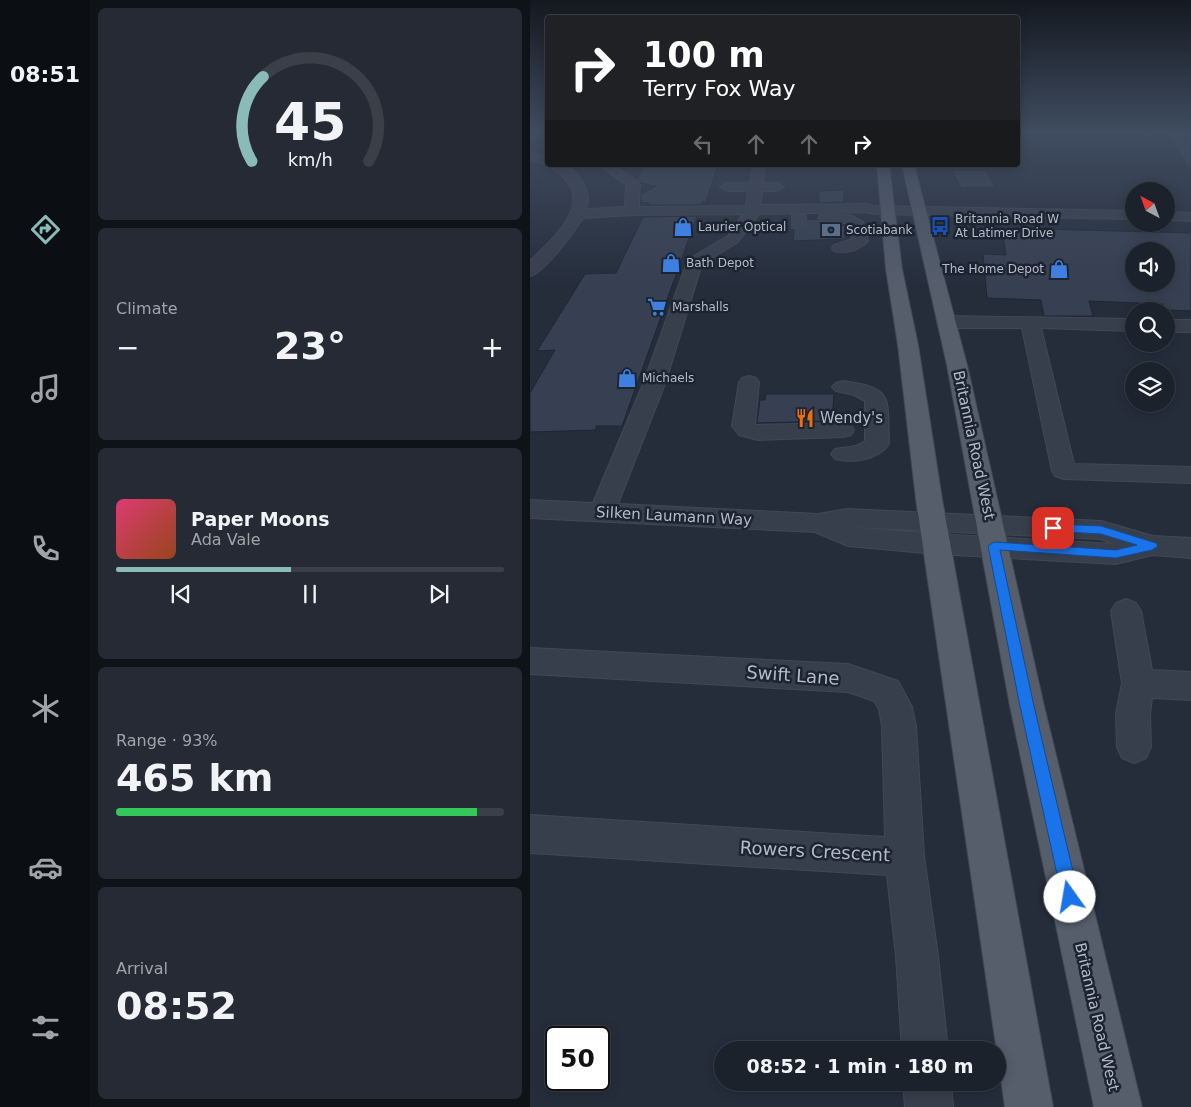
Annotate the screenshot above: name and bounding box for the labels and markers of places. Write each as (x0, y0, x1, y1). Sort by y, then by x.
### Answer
place label: Britannia Road W At Latimer Drive (955, 212, 1059, 240)
bus stop icon: Britannia Road W At Latimer Drive (929, 215, 951, 237)
shop icon: Laurier Optical (672, 216, 694, 238)
bank icon: Scotiabank (820, 219, 842, 241)
place label: Laurier Optical (698, 220, 786, 234)
place label: Scotiabank (846, 223, 913, 237)
shop icon: Bath Depot (660, 252, 682, 274)
place label: Bath Depot (686, 256, 754, 270)
shop icon: The Home Depot (1048, 258, 1070, 280)
place label: The Home Depot (941, 262, 1044, 276)
supermarket icon: Marshalls (646, 296, 668, 318)
place label: Marshalls (672, 300, 729, 314)
shop icon: Michaels (616, 367, 638, 389)
place label: Michaels (642, 371, 694, 385)
restaurant icon: Wendy's (794, 407, 816, 429)
place label: Wendy's (820, 409, 883, 427)
pin (1032, 507, 1074, 549)

